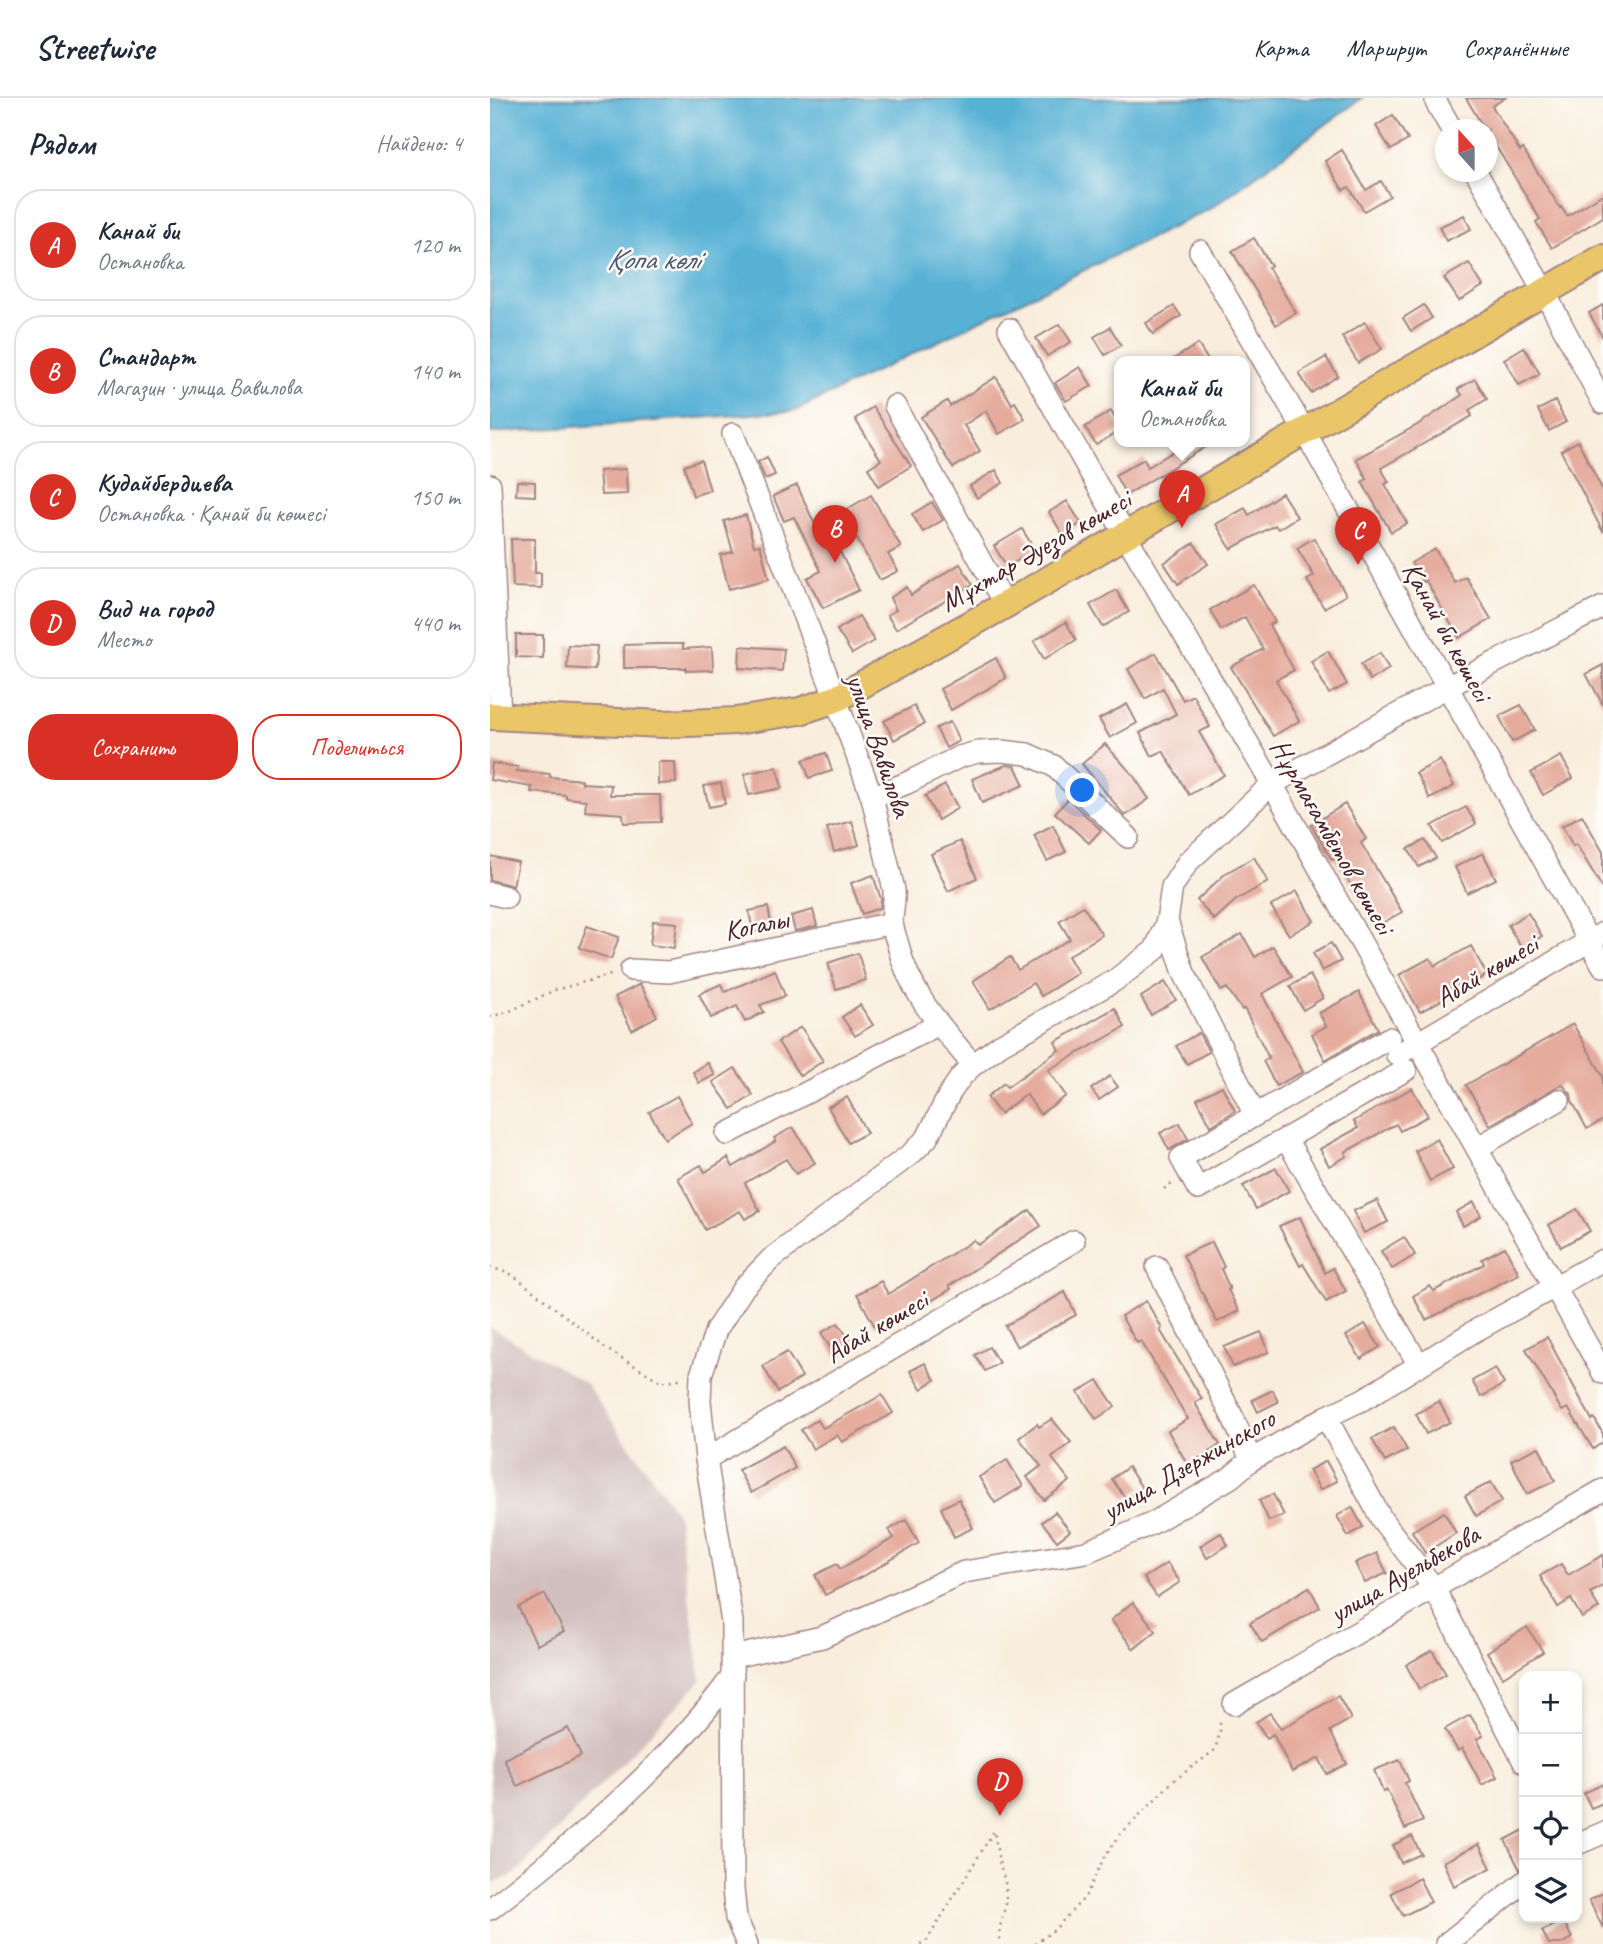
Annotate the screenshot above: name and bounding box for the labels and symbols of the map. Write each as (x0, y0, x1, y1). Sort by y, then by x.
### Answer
north arrow (1435, 119, 1498, 182)
water label: Қопа көлі (607, 240, 707, 278)
pin: A (1159, 470, 1205, 528)
street label: Мұхтар Әуезов көшесі (933, 480, 1141, 620)
pin: B (812, 505, 858, 563)
pin: C (1335, 507, 1381, 565)
street label: Қанай би көшесі (1395, 555, 1502, 710)
street label: улица Вавилова (838, 667, 921, 823)
street label: Нұрмағамбетов көшесі (1262, 732, 1405, 943)
your location (1065, 773, 1099, 807)
street label: Когалы (721, 900, 793, 948)
street label: Абай көшесі (1428, 924, 1547, 1015)
street label: Абай көшесі (818, 1280, 937, 1371)
street label: улица Дзержинского (1094, 1400, 1283, 1529)
street label: улица Ауельбекова (1321, 1515, 1487, 1631)
pin: D (977, 1758, 1023, 1816)

